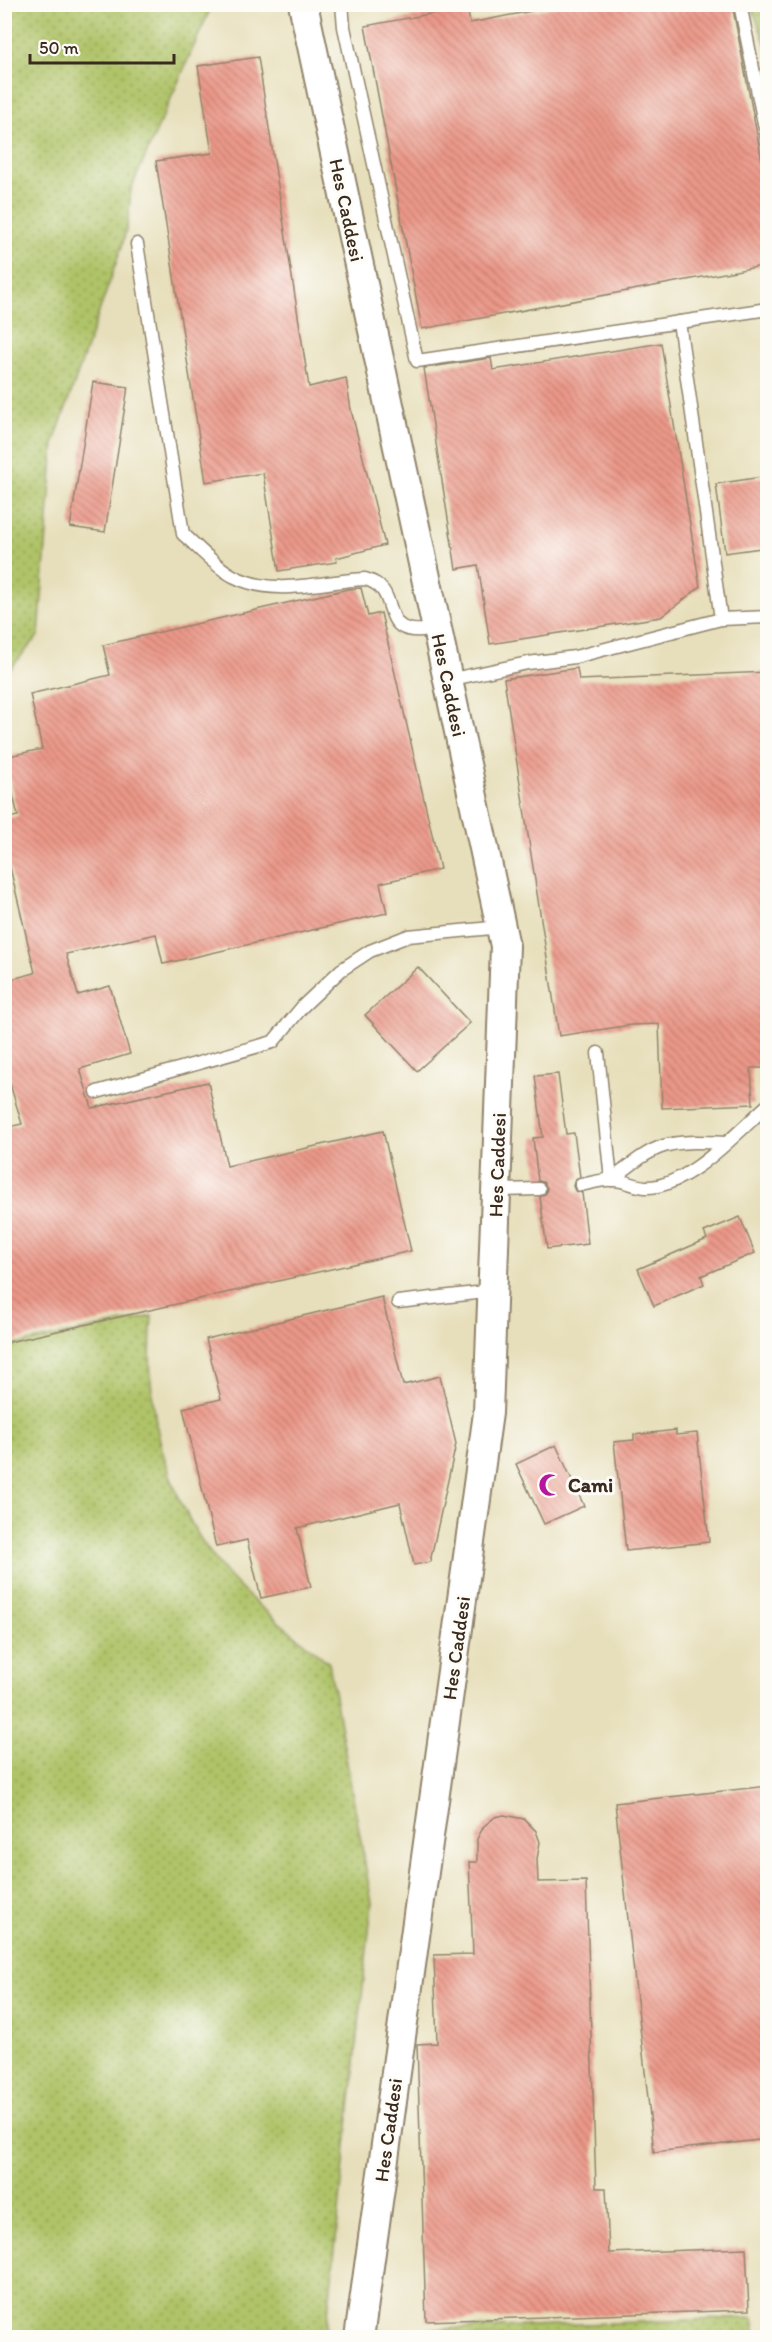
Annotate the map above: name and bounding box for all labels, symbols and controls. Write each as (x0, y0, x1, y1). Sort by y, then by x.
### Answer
scale bar (30, 27, 174, 65)
text: 50 m (39, 37, 79, 59)
street label: Hes Caddesi (324, 156, 370, 264)
street label: Hes Caddesi (426, 631, 472, 739)
street label: Hes Caddesi (483, 1112, 511, 1218)
mosque icon: Cami (537, 1472, 563, 1498)
place label: Cami (568, 1473, 613, 1497)
street label: Hes Caddesi (437, 1594, 475, 1702)
street label: Hes Caddesi (369, 2076, 407, 2184)

